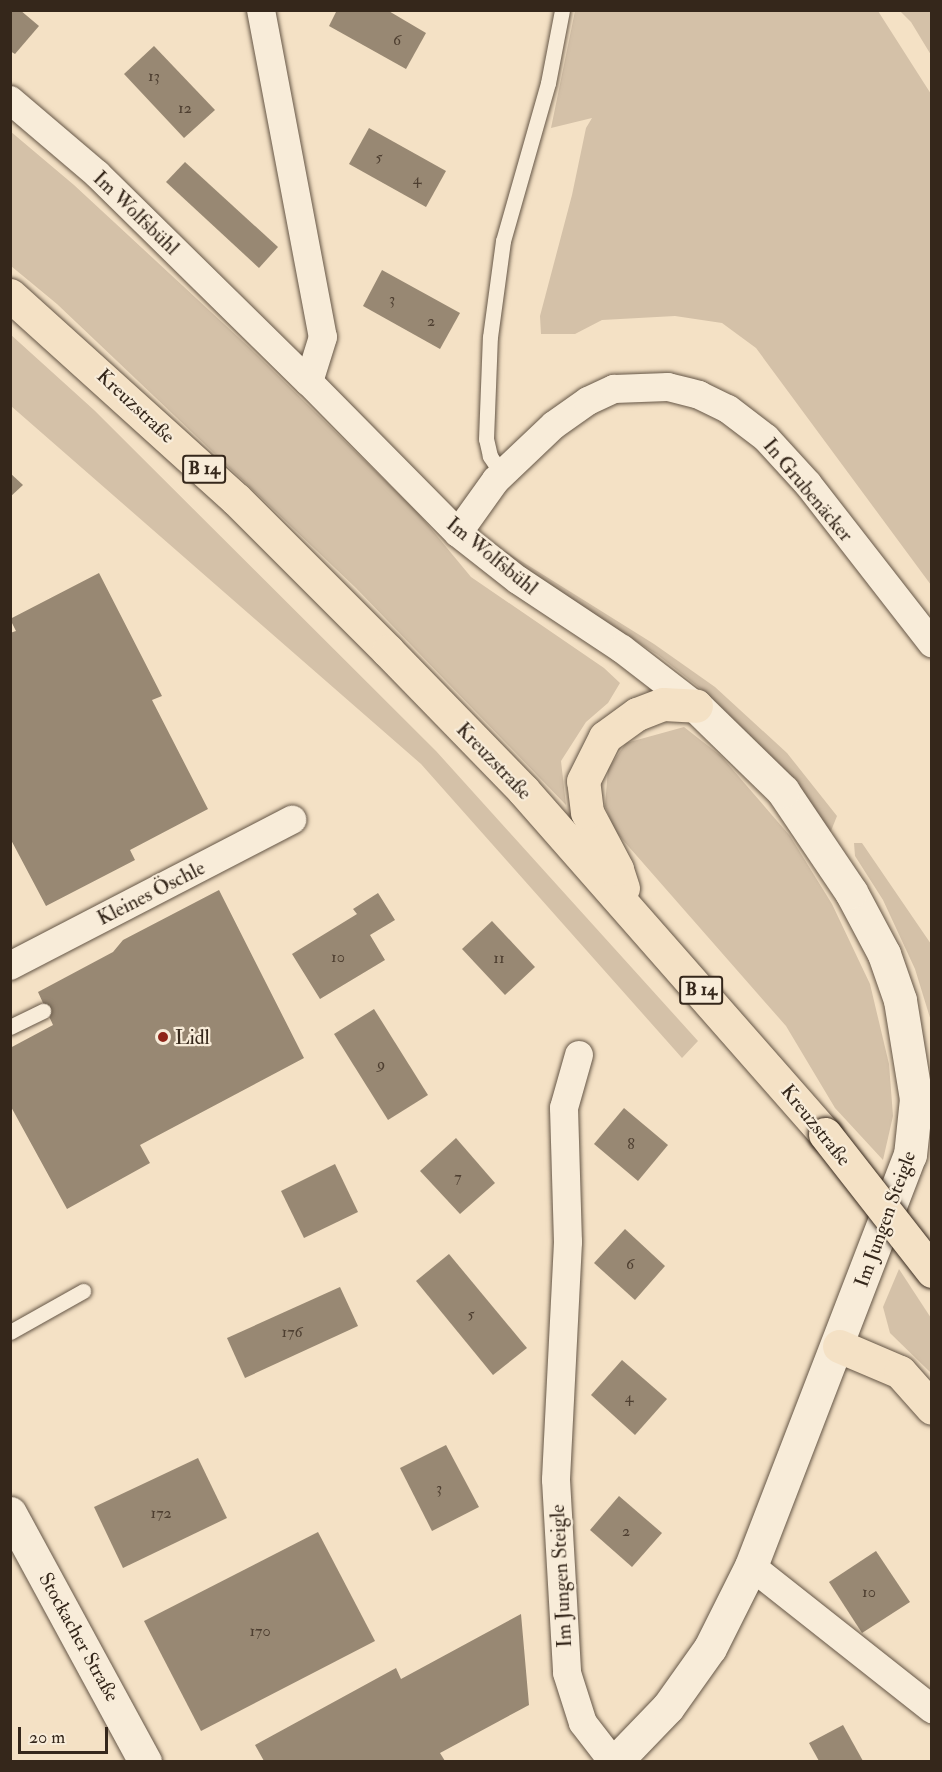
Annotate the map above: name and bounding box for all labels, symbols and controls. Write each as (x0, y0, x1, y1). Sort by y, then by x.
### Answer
house number: 6 (393, 30, 401, 50)
house number: 13 (148, 66, 160, 86)
house number: 12 (178, 98, 192, 118)
house number: 5 (375, 147, 383, 167)
street label: Im Wolfsbühl (88, 166, 184, 260)
house number: 4 (413, 169, 421, 189)
house number: 3 (389, 289, 395, 309)
house number: 2 (427, 311, 435, 331)
street label: Kreuzstraße (92, 364, 180, 448)
street label: In Grubenäcker (758, 434, 858, 546)
road number: B 14 (182, 454, 226, 484)
street label: Im Wolfsbühl (442, 512, 542, 600)
street label: Kreuzstraße (451, 717, 537, 805)
street label: Kleines Öschle (93, 856, 209, 930)
house number: 10 (331, 947, 345, 967)
house number: 11 (493, 948, 505, 968)
road number: B 14 (678, 975, 724, 1005)
place label: Lidl (175, 1025, 210, 1049)
marker: Lidl (156, 1030, 170, 1044)
house number: 9 (377, 1054, 385, 1074)
street label: Kreuzstraße (776, 1079, 856, 1171)
house number: 8 (627, 1134, 635, 1154)
street label: Im Jungen Steigle (849, 1148, 921, 1290)
house number: 7 (454, 1167, 462, 1187)
house number: 6 (626, 1254, 634, 1274)
house number: 5 (467, 1304, 475, 1324)
house number: 176 (281, 1322, 303, 1342)
house number: 4 (625, 1387, 633, 1407)
house number: 3 (436, 1478, 442, 1498)
house number: 172 (150, 1503, 172, 1523)
street label: Im Jungen Steigle (545, 1504, 577, 1648)
house number: 2 (622, 1521, 630, 1541)
street label: Stockacher Straße (34, 1568, 124, 1706)
house number: 10 (862, 1582, 876, 1602)
house number: 170 (249, 1621, 271, 1641)
scale bar (21, 1715, 111, 1753)
text: 20 m (29, 1726, 65, 1749)

